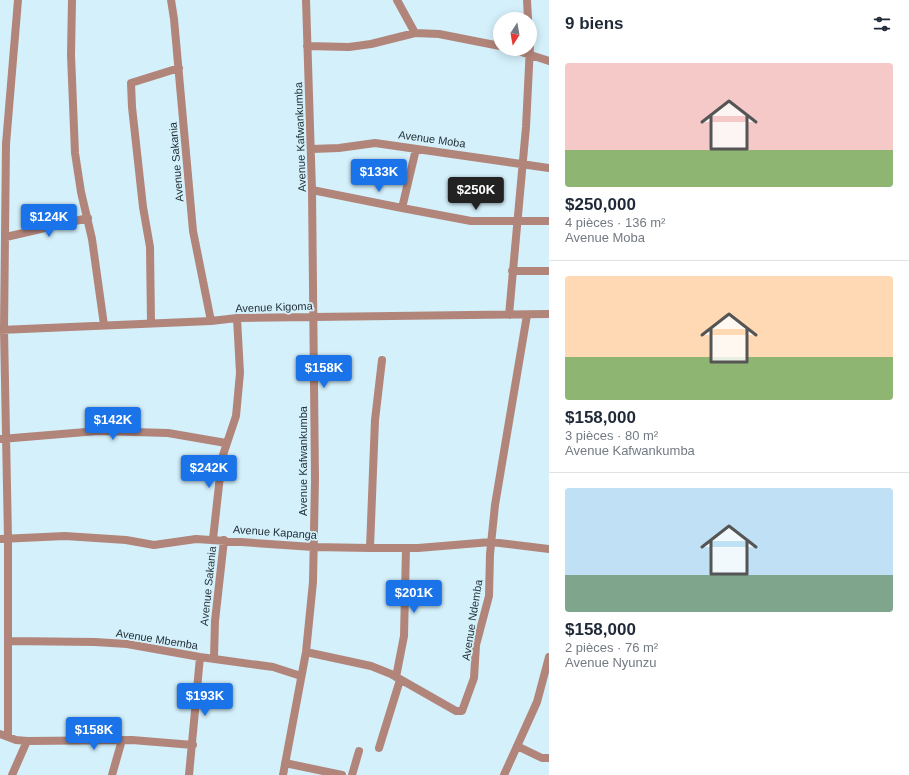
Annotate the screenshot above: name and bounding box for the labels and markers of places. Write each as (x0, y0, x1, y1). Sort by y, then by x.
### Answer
pin: $133K (351, 159, 407, 193)
pin: $250K (448, 177, 504, 211)
pin: $124K (21, 204, 77, 238)
pin: $158K (296, 355, 352, 389)
pin: $142K (85, 407, 141, 441)
pin: $242K (181, 455, 237, 489)
pin: $201K (386, 580, 442, 614)
pin: $193K (177, 683, 233, 717)
pin: $158K (66, 717, 122, 751)

